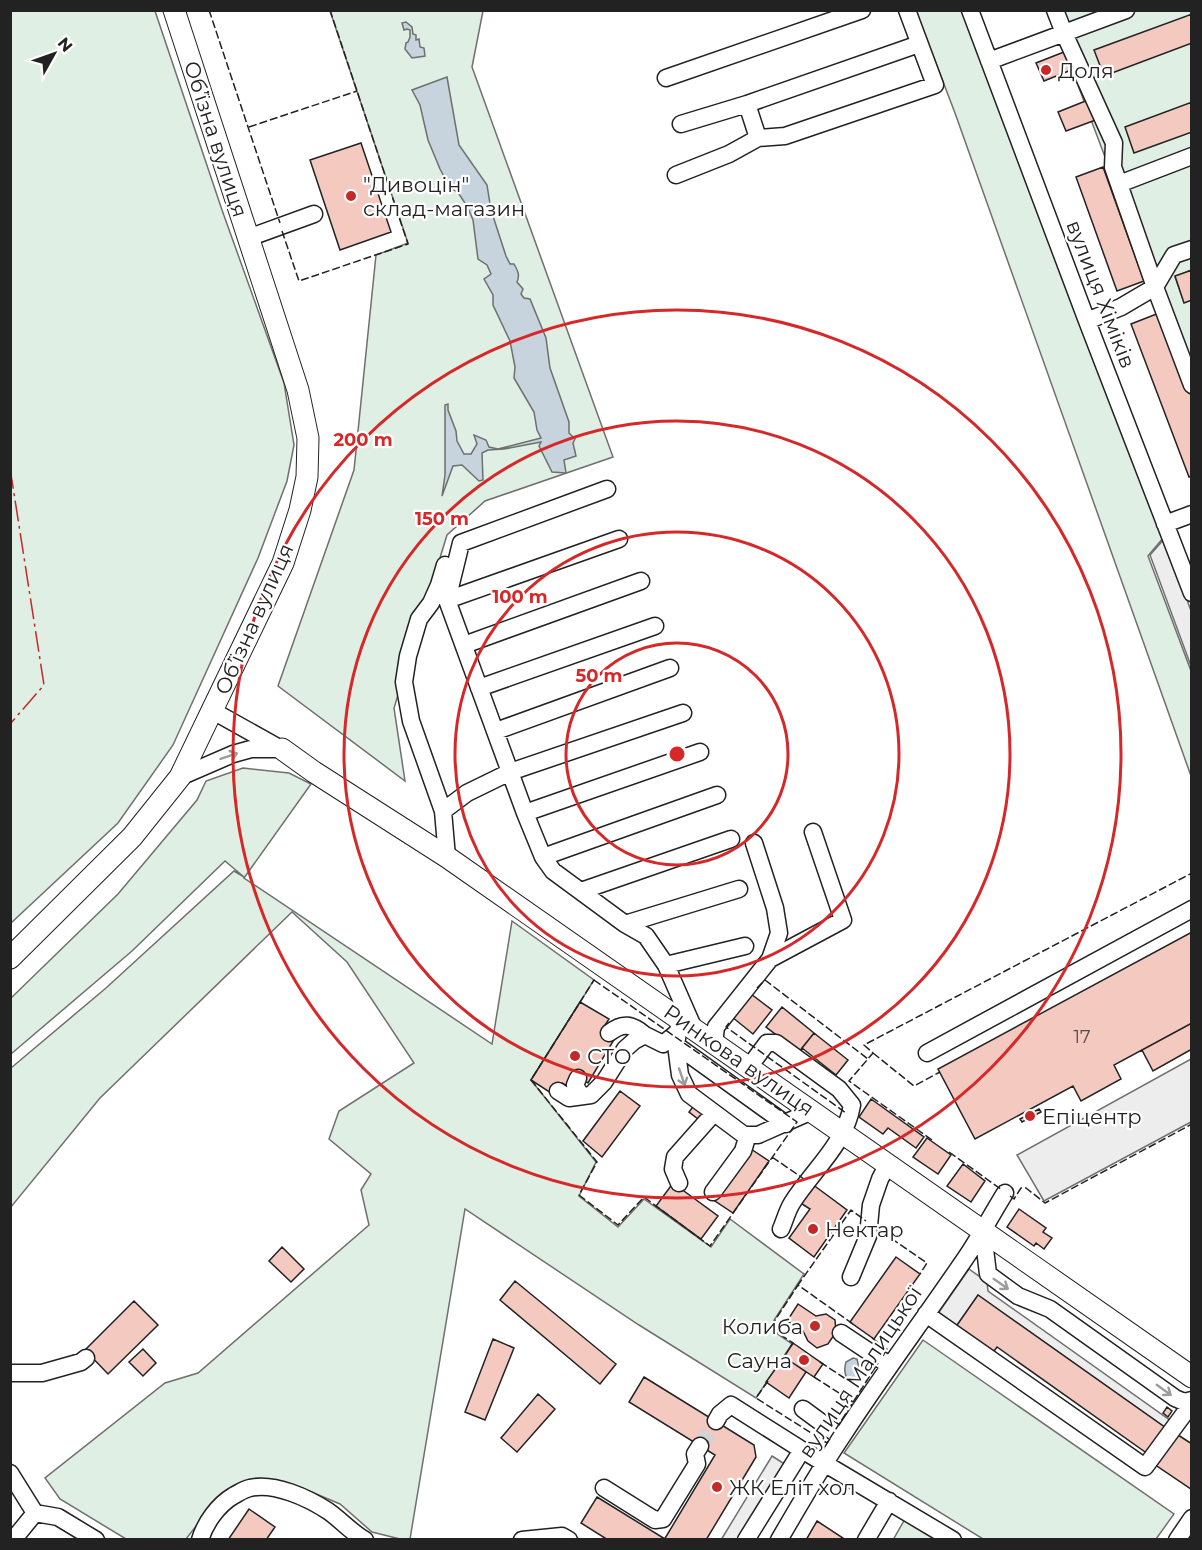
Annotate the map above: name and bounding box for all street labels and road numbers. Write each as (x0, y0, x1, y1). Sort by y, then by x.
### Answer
street label: Обʼїзна вулиця (179, 58, 253, 220)
street label: вулиця Хіміків (1061, 216, 1141, 372)
street label: Обʼїзна вулиця (210, 540, 298, 698)
street label: Ринкова вулиця (659, 999, 819, 1121)
street label: вулиця Малицької (793, 1281, 927, 1463)

